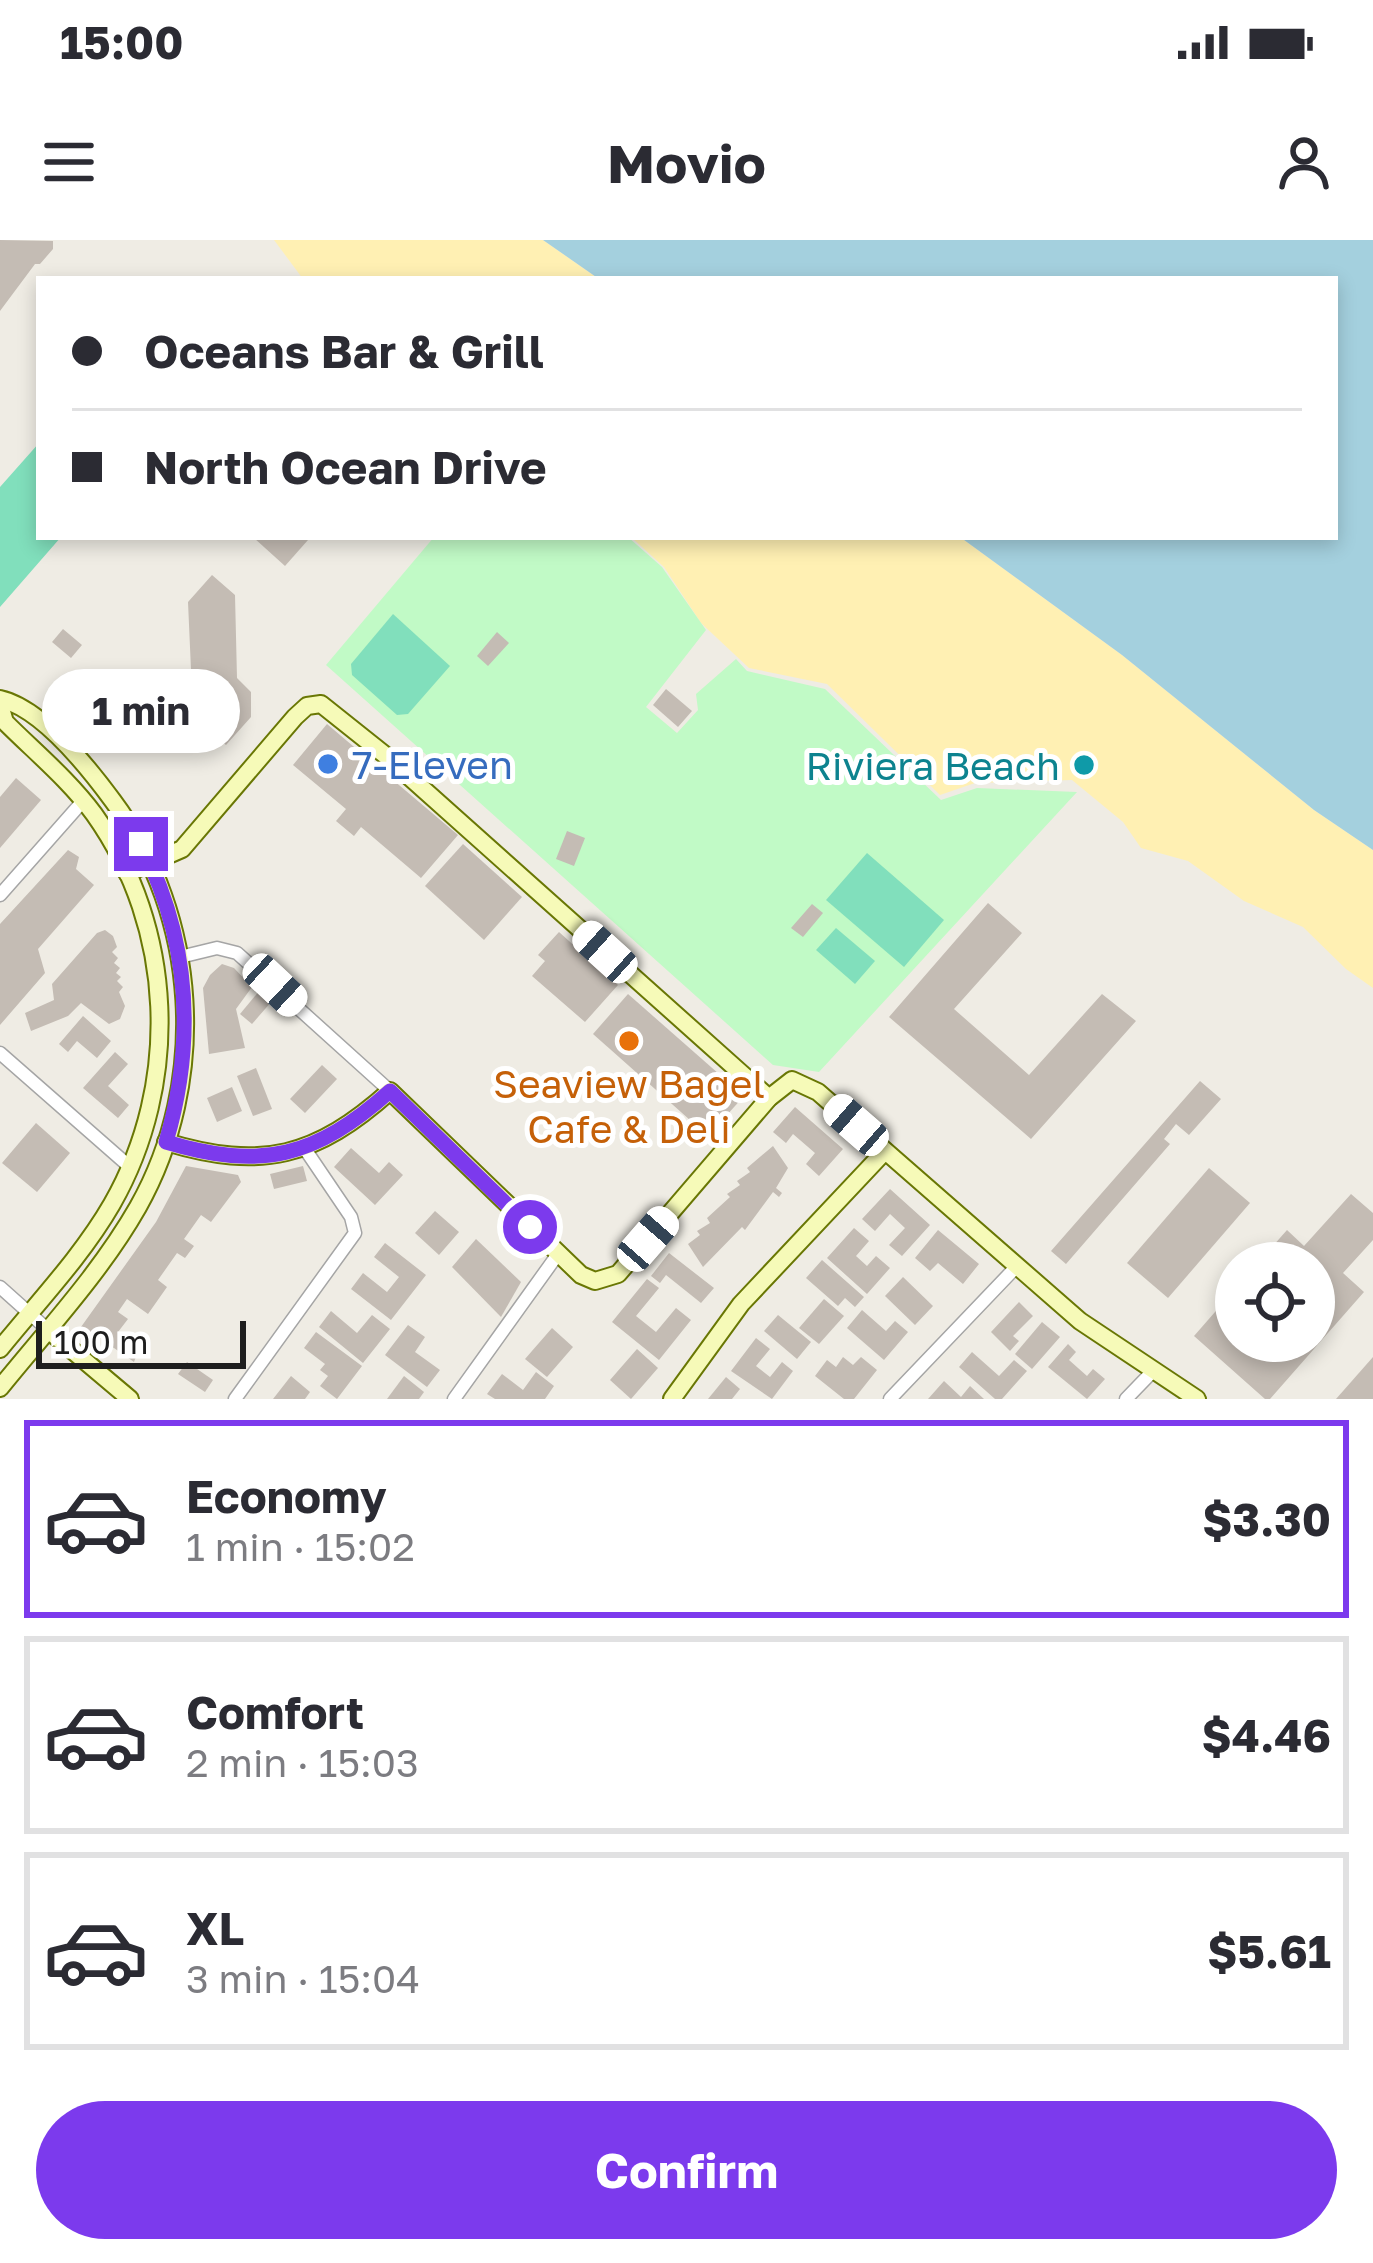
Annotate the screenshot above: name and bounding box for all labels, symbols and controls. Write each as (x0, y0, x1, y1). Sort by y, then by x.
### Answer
text: 15:00 (60, 15, 184, 69)
icon: menu (36, 129, 102, 195)
icon: person (1271, 129, 1337, 195)
text: Movio (607, 130, 766, 195)
text: Oceans Bar & Grill (144, 324, 544, 378)
text: North Ocean Drive (144, 440, 546, 494)
callout: 1 min (42, 670, 240, 754)
text: 1 min (92, 687, 190, 734)
place label: 7-Eleven (352, 741, 513, 788)
place label: Riviera Beach (805, 742, 1060, 789)
marker: 7-Eleven (315, 751, 341, 777)
marker: Riviera Beach (1071, 752, 1097, 778)
route end (114, 817, 168, 871)
car (566, 915, 644, 989)
car (236, 947, 314, 1023)
marker: Seaview Bagel Cafe & Deli (616, 1028, 642, 1054)
place label: Seaview Bagel Cafe & Deli (493, 1060, 765, 1152)
car (817, 1088, 895, 1162)
route start (503, 1200, 557, 1254)
car (611, 1200, 685, 1278)
map controls (1215, 1242, 1335, 1362)
button: locate (1215, 1242, 1335, 1362)
scale bar (36, 1315, 246, 1368)
text: 100 m (54, 1322, 148, 1361)
icon: car (42, 1465, 150, 1573)
text: Economy (186, 1469, 387, 1523)
text: $3.30 (1202, 1492, 1331, 1546)
text: 1 min · 15:02 (186, 1523, 415, 1570)
icon: car (42, 1681, 150, 1789)
text: Comfort (186, 1685, 364, 1739)
text: $4.46 (1202, 1708, 1331, 1762)
text: 2 min · 15:03 (186, 1739, 419, 1786)
icon: car (42, 1897, 150, 2005)
text: XL (186, 1901, 244, 1955)
text: $5.61 (1207, 1924, 1331, 1978)
text: 3 min · 15:04 (186, 1955, 420, 2002)
button: Confirm (36, 2101, 1337, 2239)

